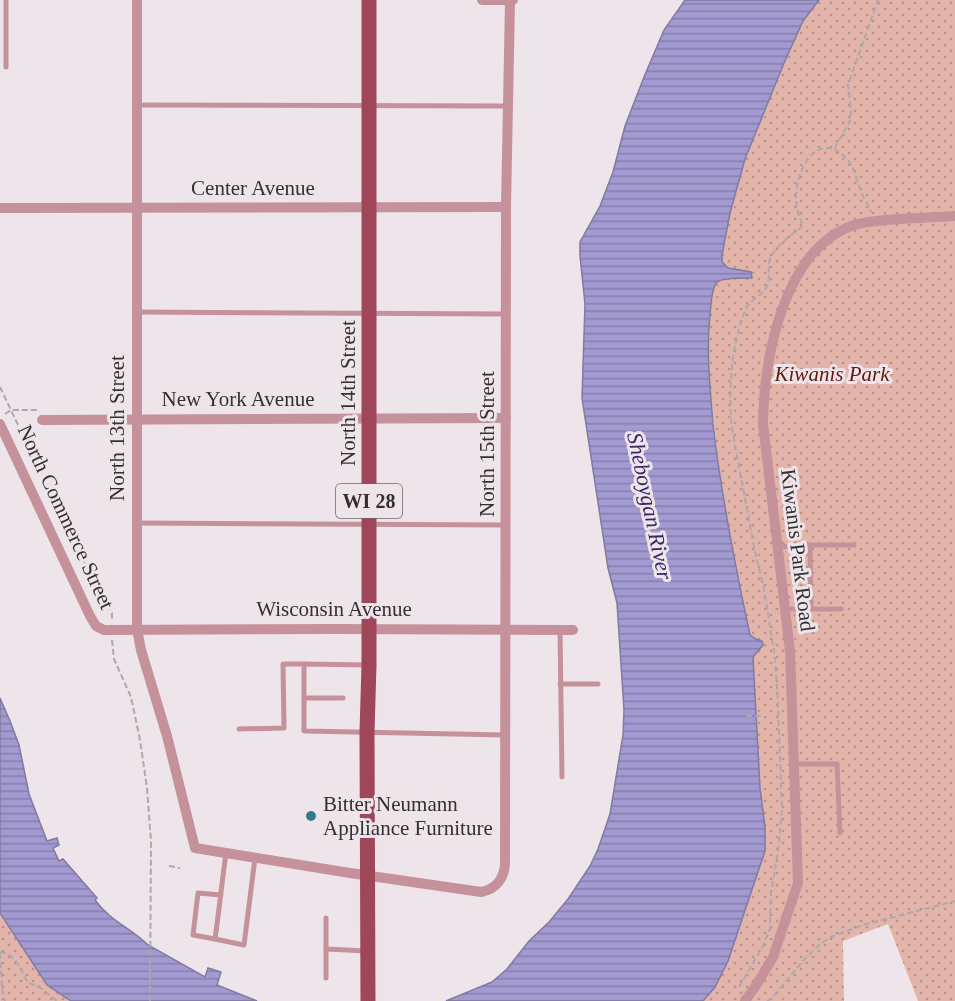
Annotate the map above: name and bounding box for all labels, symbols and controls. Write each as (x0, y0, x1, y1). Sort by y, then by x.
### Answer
street label: Center Avenue (191, 176, 315, 200)
street label: North 14th Street (336, 320, 360, 466)
street label: North 13th Street (105, 355, 129, 501)
park label: Kiwanis Park (774, 362, 890, 386)
street label: North 15th Street (475, 371, 499, 517)
street label: New York Avenue (161, 387, 315, 411)
street label: North Commerce Street (13, 421, 119, 613)
water label: Sheboygan River (622, 430, 678, 582)
street label: Kiwanis Park Road (776, 467, 820, 633)
road number: WI 28 (336, 484, 402, 518)
street label: Wisconsin Avenue (256, 597, 412, 621)
place label: Bitter Neumann Appliance Furniture (323, 792, 493, 840)
marker: Bitter Neumann Appliance Furniture (304, 809, 318, 823)

